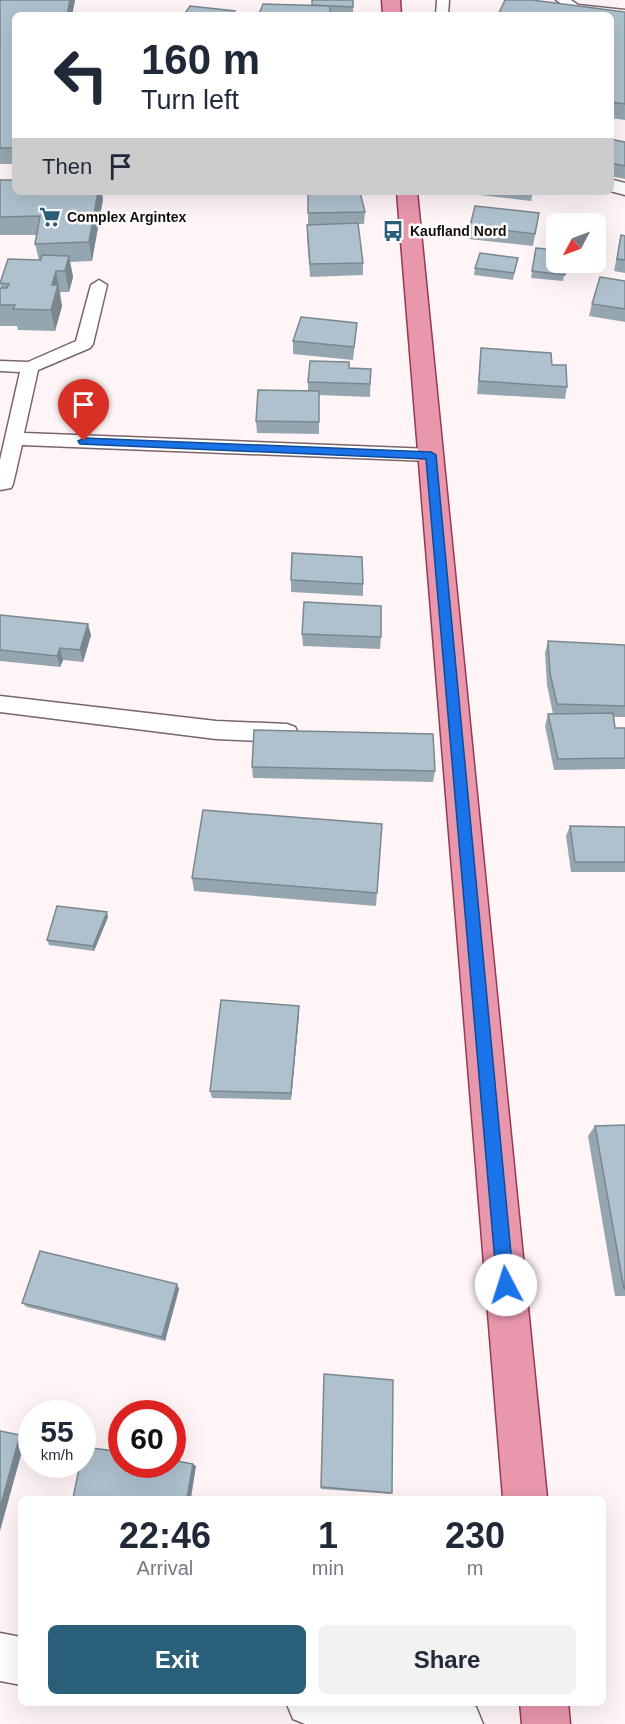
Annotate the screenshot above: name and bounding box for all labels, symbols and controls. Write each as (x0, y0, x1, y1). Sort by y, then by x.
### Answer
icon: left (42, 36, 120, 114)
text: 160 m (141, 36, 260, 83)
text: Turn left (141, 85, 239, 115)
icon: arrive (104, 150, 137, 183)
text: Then (42, 154, 92, 179)
supermarket icon: Complex Argintex (38, 205, 62, 229)
place label: Complex Argintex (67, 209, 186, 225)
north arrow (546, 213, 606, 273)
map controls (546, 213, 606, 273)
bus stop icon: Kaufland Nord (381, 219, 405, 243)
place label: Kaufland Nord (410, 223, 506, 239)
pin (58, 379, 109, 441)
icon: arrive (67, 388, 100, 421)
position arrow (474, 1253, 538, 1317)
speed limit sign: 60 (108, 1400, 186, 1478)
text: 55 (40, 1415, 74, 1448)
text: km/h (41, 1446, 73, 1463)
text: 22:46 (119, 1515, 211, 1556)
text: 1 (318, 1515, 338, 1556)
text: 230 (445, 1515, 505, 1556)
text: Arrival (137, 1557, 193, 1579)
text: min (312, 1557, 344, 1579)
text: m (467, 1557, 483, 1579)
button: Exit (48, 1625, 306, 1694)
button: Share (318, 1625, 576, 1694)

